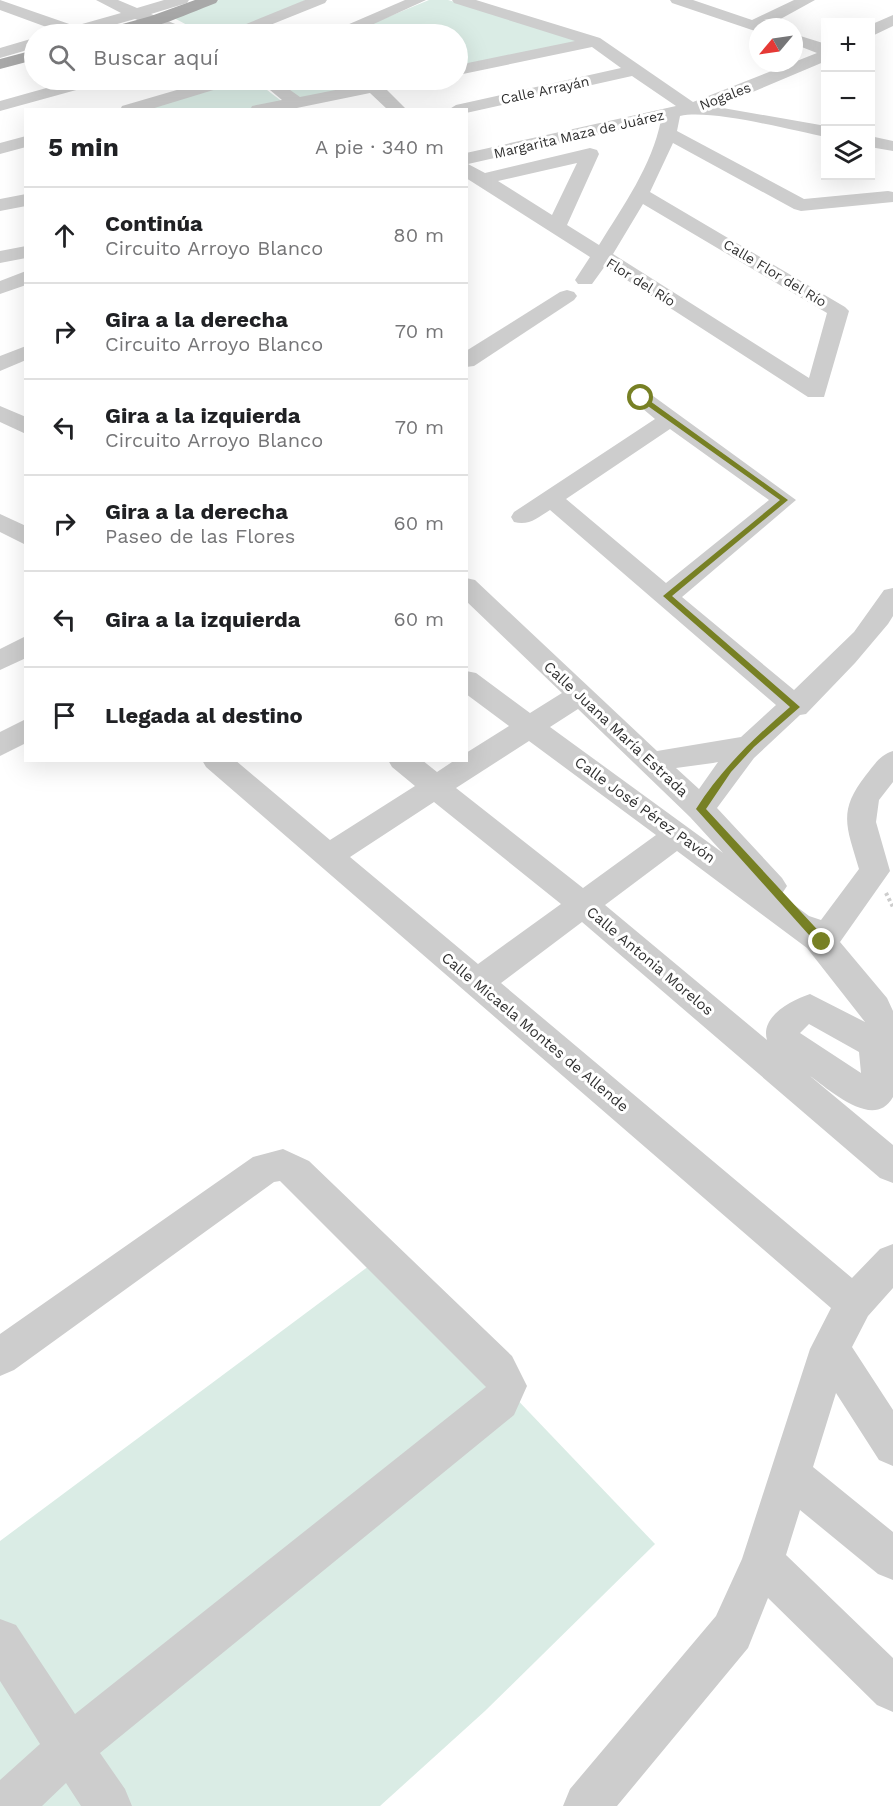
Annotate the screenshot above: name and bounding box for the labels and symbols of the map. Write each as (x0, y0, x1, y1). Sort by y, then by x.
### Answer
north arrow (749, 18, 803, 72)
street label: Calle Arrayán (499, 73, 591, 107)
street label: Nogales (697, 79, 753, 113)
street label: Margarita Maza de Juárez (492, 107, 666, 161)
street label: Calle Flor del Río (721, 236, 829, 310)
street label: Flor del Río (604, 254, 678, 310)
route start (627, 384, 653, 410)
street label: Calle Juana María Estrada (540, 657, 692, 801)
street label: Calle José Pérez Pavón (571, 753, 719, 867)
street label: Calle Antonia Morelos (583, 903, 717, 1019)
route end (808, 928, 834, 954)
street label: Calle Micaela Montes de Allende (438, 948, 632, 1116)

